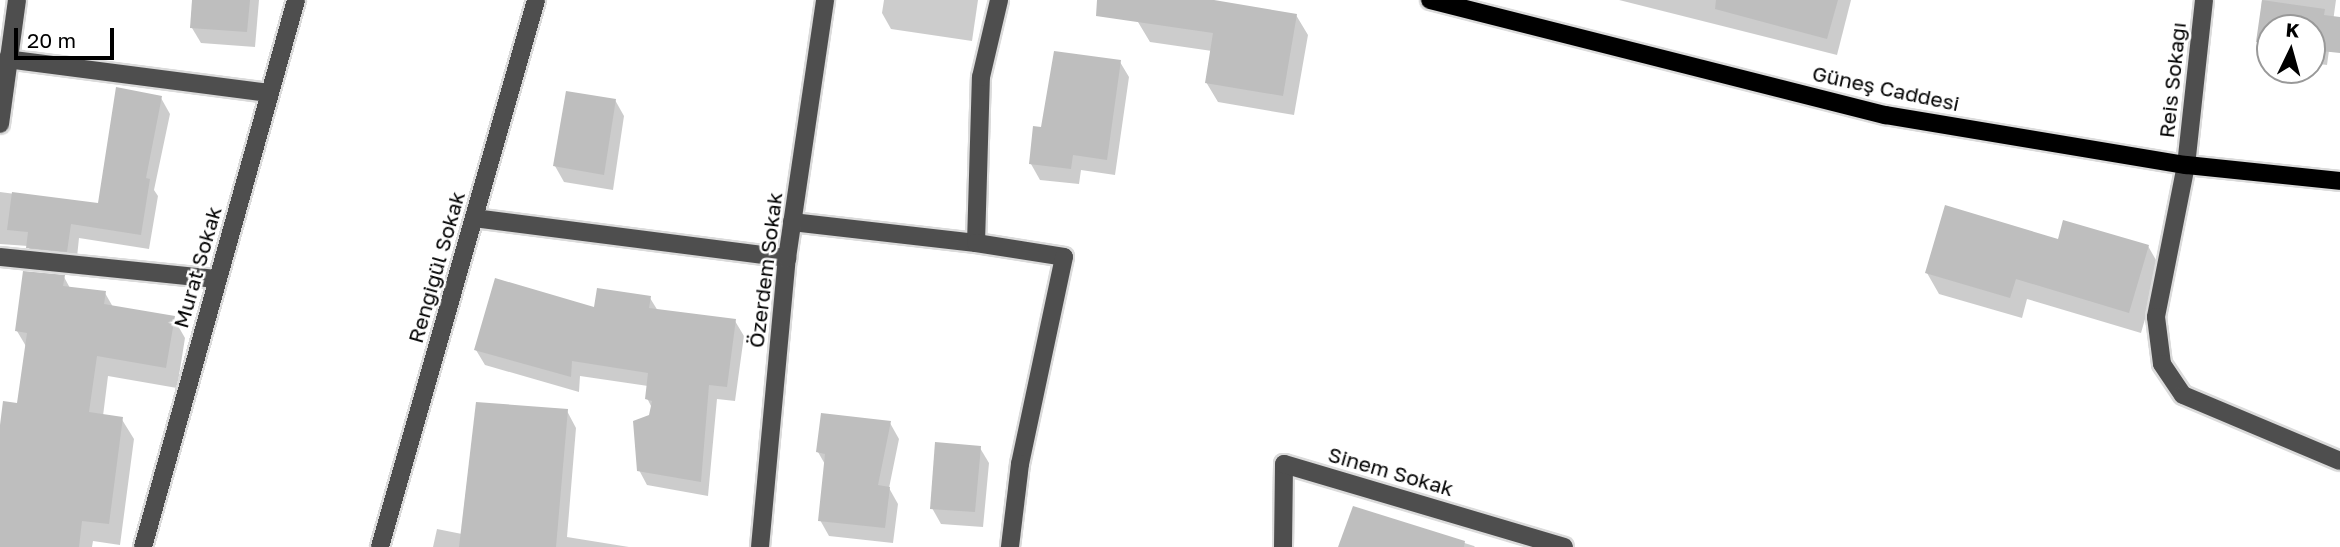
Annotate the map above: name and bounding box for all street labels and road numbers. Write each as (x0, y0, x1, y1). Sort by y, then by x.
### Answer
street label: Reis Sokağı (2153, 21, 2191, 139)
street label: Güneş Caddesi (1810, 60, 1962, 116)
street label: Rengigül Sokak (402, 188, 470, 346)
street label: Özerdem Sokak (743, 191, 787, 349)
street label: Murat Sokak (168, 203, 226, 331)
street label: Sinem Sokak (1325, 441, 1457, 501)

